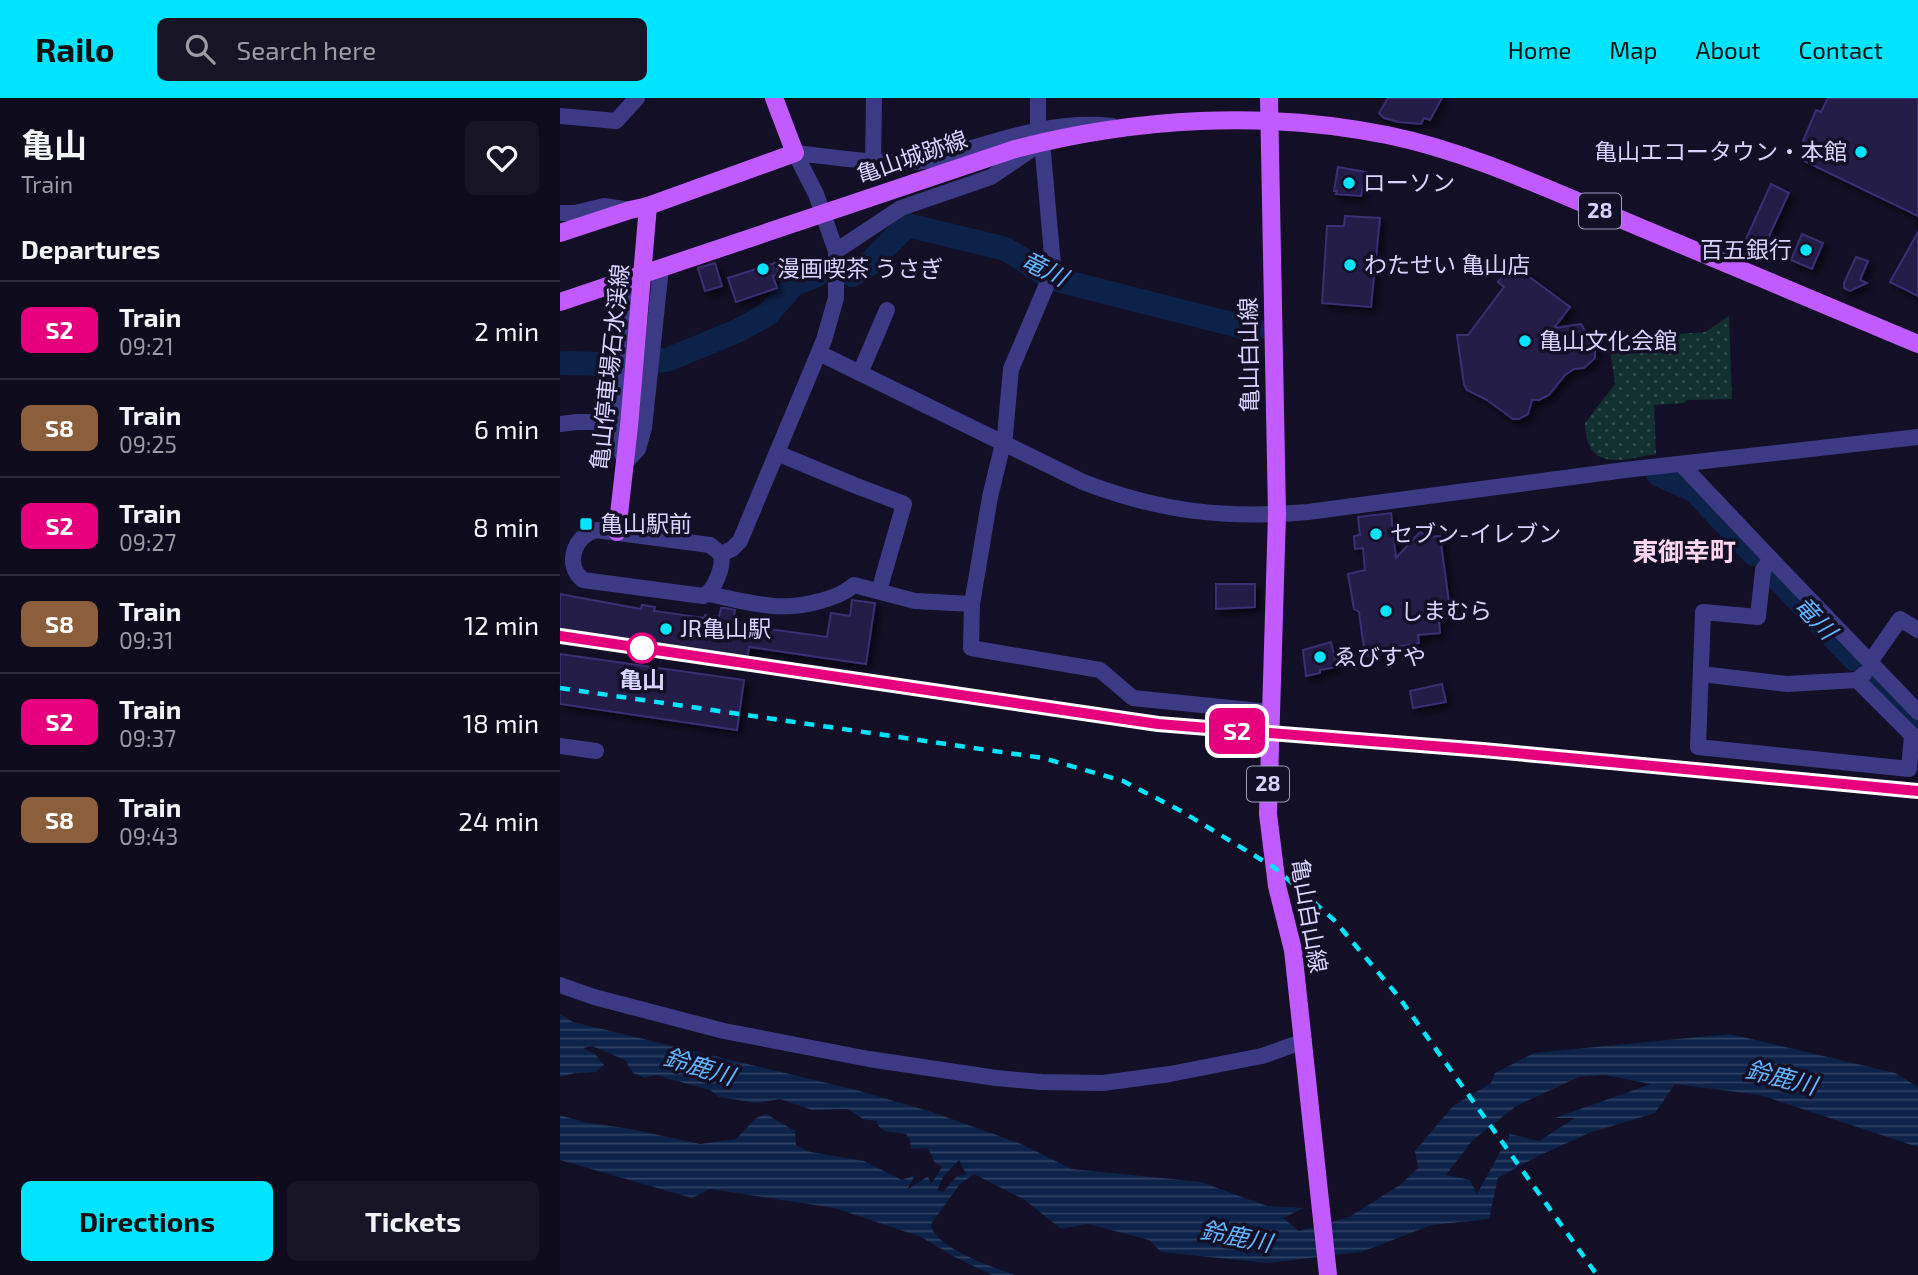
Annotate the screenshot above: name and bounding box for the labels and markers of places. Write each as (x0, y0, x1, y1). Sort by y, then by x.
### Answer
place label: 亀山エコータウン・本館 (1594, 137, 1847, 165)
marker: 亀山エコータウン・本館 (1853, 144, 1869, 160)
place label: ローソン (1363, 168, 1455, 196)
marker: ローソン (1341, 175, 1357, 191)
place label: 百五銀行 (1700, 235, 1792, 263)
marker: 百五銀行 (1798, 242, 1814, 258)
place label: わたせい 亀山店 (1364, 250, 1530, 278)
place label: 漫画喫茶 うさぎ (777, 254, 943, 282)
marker: わたせい 亀山店 (1342, 257, 1358, 273)
marker: 漫画喫茶 うさぎ (755, 261, 771, 277)
place label: 亀山文化会館 (1539, 326, 1677, 354)
marker: 亀山文化会館 (1517, 333, 1533, 349)
place label: 亀山駅前 (600, 509, 692, 537)
marker: 亀山駅前 (578, 516, 594, 532)
place label: セブン-イレブン (1390, 519, 1561, 547)
marker: セブン-イレブン (1368, 526, 1384, 542)
place label: しまむら (1400, 596, 1492, 624)
marker: しまむら (1378, 603, 1394, 619)
place label: JR亀山駅 (680, 614, 771, 642)
marker: JR亀山駅 (658, 621, 674, 637)
marker: 亀山 (627, 633, 657, 663)
place label: ゑびすや (1334, 642, 1426, 670)
marker: ゑびすや (1312, 649, 1328, 665)
place label: 亀山 (619, 665, 665, 693)

